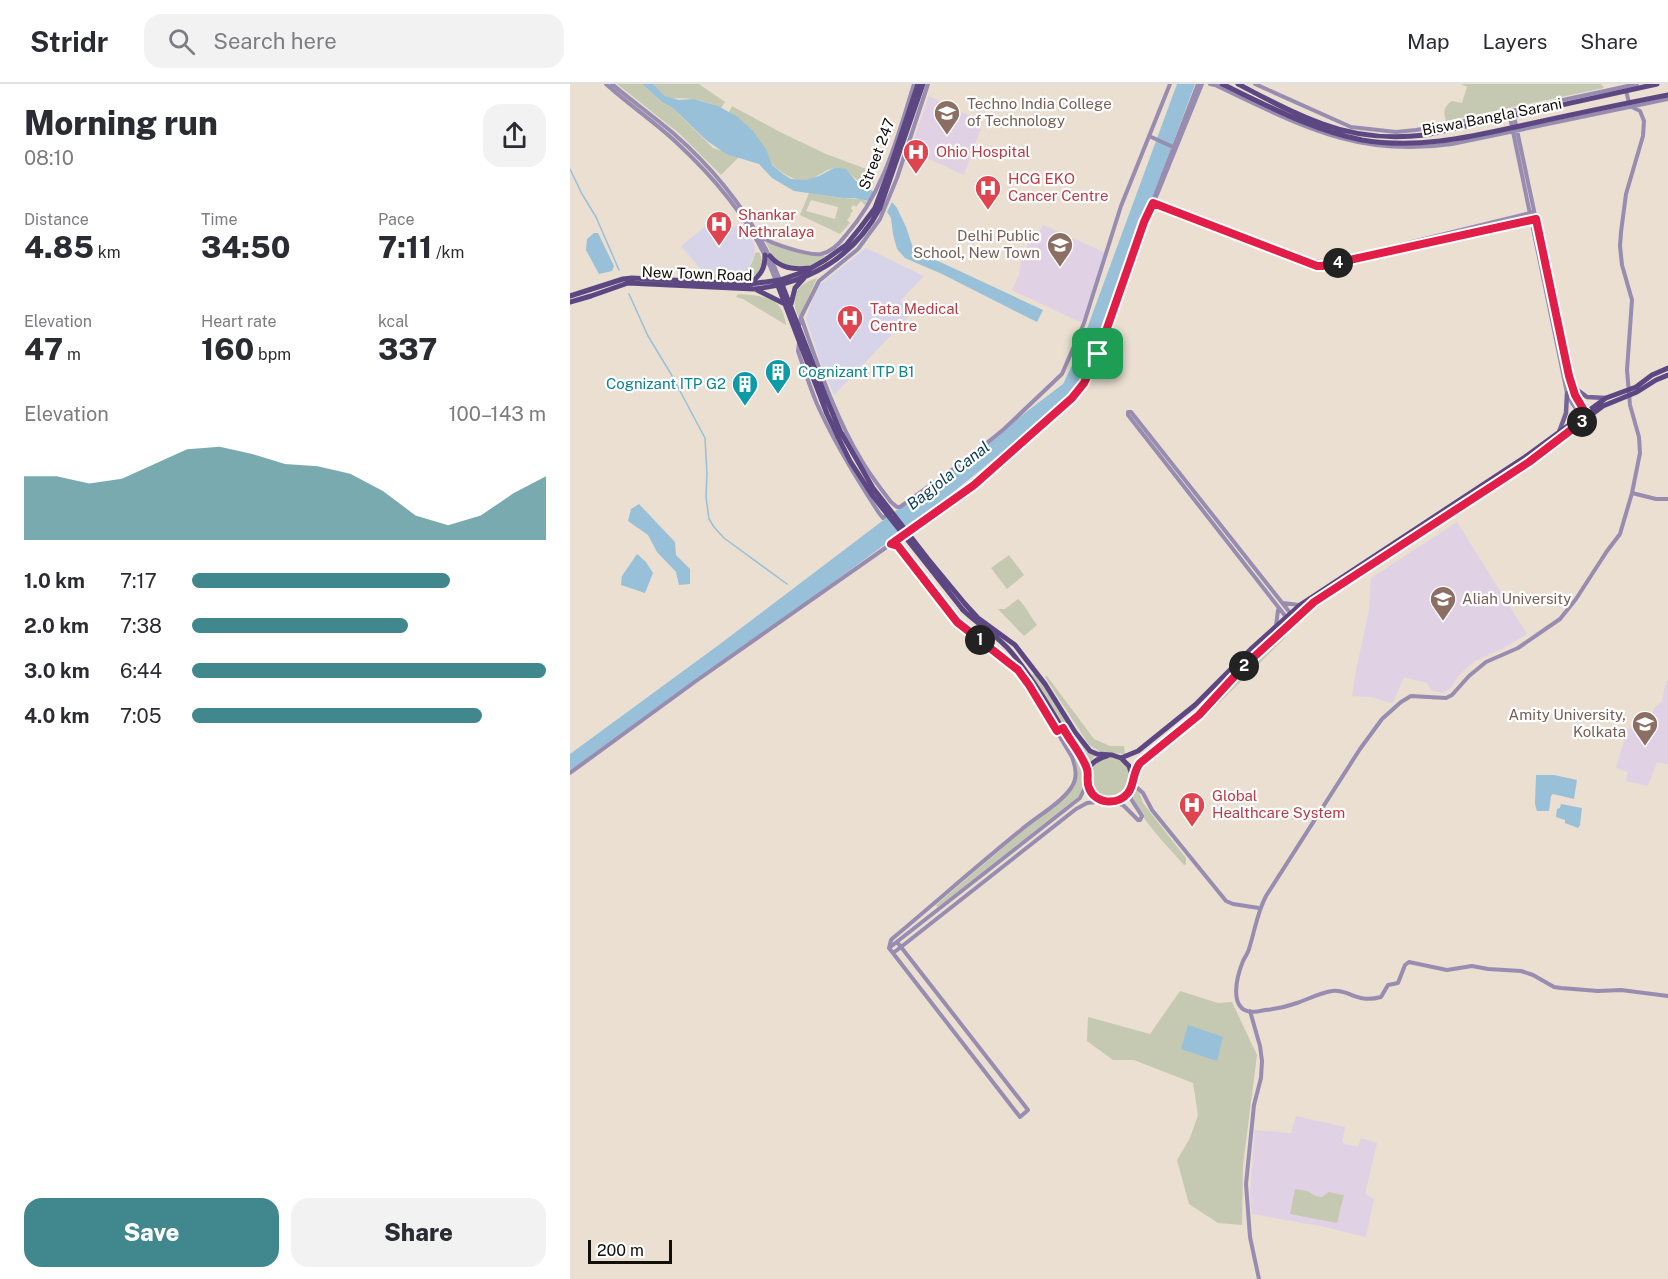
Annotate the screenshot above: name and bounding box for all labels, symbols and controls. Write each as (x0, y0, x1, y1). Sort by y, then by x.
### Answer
search box (144, 14, 564, 68)
text: Stridr (30, 25, 108, 58)
icon: search (165, 25, 198, 58)
text: Search here (213, 28, 337, 54)
text: Map (1407, 29, 1450, 54)
text: Layers (1483, 29, 1547, 54)
text: Share (1580, 29, 1638, 54)
place label: Techno India College of Technology (967, 95, 1112, 129)
street label: Biswa Bangla Sarani (1421, 95, 1563, 138)
school or university icon: Techno India College of Technology (932, 98, 962, 136)
text: Morning run (24, 104, 218, 142)
button: share (483, 104, 546, 167)
street label: Street 247 (855, 116, 898, 192)
hospital icon: Ohio Hospital (901, 137, 931, 175)
place label: Ohio Hospital (936, 143, 1030, 160)
text: 08:10 (24, 146, 74, 170)
place label: HCG EKO Cancer Centre (1008, 170, 1109, 204)
hospital icon: HCG EKO Cancer Centre (973, 173, 1003, 211)
place label: Shankar Nethralaya (738, 206, 814, 240)
hospital icon: Shankar Nethralaya (704, 209, 734, 247)
text: Distance (24, 210, 89, 229)
text: Time (201, 210, 237, 229)
text: Pace (378, 210, 415, 229)
place label: Delhi Public School, New Town (913, 227, 1040, 261)
text: 4.85 (24, 229, 94, 265)
text: 34:50 (201, 229, 291, 265)
text: 7:11 (378, 229, 432, 265)
school or university icon: Delhi Public School, New Town (1045, 230, 1075, 268)
text: km (94, 243, 121, 262)
text: /km (432, 243, 464, 262)
pin: 4 (1323, 248, 1353, 278)
text: 4 (1333, 253, 1343, 272)
street label: New Town Road (641, 263, 753, 284)
place label: Tata Medical Centre (870, 300, 959, 334)
hospital icon: Tata Medical Centre (835, 303, 865, 341)
text: Elevation (24, 312, 92, 331)
text: Heart rate (201, 312, 277, 331)
text: kcal (378, 312, 409, 331)
pin (1072, 328, 1123, 379)
text: 47 (24, 331, 63, 367)
text: 160 (201, 331, 254, 367)
text: 337 (378, 331, 437, 367)
icon: arrive (1081, 337, 1114, 370)
text: m (63, 345, 81, 364)
text: bpm (254, 345, 291, 364)
building icon: Cognizant ITP B1 (763, 357, 793, 395)
place label: Cognizant ITP B1 (798, 363, 914, 380)
building icon: Cognizant ITP G2 (730, 369, 760, 407)
place label: Cognizant ITP G2 (606, 375, 726, 392)
text: Elevation (24, 402, 109, 426)
text: 100–143 m (448, 402, 546, 426)
pin: 3 (1567, 407, 1597, 437)
text: 3 (1577, 412, 1587, 431)
water label: Bagjola Canal (903, 437, 994, 514)
text: 1.0 km (24, 569, 85, 593)
text: 7:17 (120, 569, 157, 593)
school or university icon: Aliah University (1428, 584, 1458, 622)
place label: Aliah University (1462, 590, 1571, 607)
text: 2.0 km (24, 614, 89, 638)
text: 7:38 (120, 614, 162, 638)
pin: 1 (965, 625, 995, 655)
text: 1 (977, 630, 983, 649)
pin: 2 (1229, 651, 1259, 681)
text: 2 (1239, 656, 1249, 675)
text: 3.0 km (24, 659, 90, 683)
text: 6:44 (120, 659, 162, 683)
text: 4.0 km (24, 704, 89, 728)
text: 7:05 (120, 704, 162, 728)
place label: Amity University, Kolkata (1509, 706, 1626, 740)
school or university icon: Amity University, Kolkata (1630, 709, 1660, 747)
place label: Global Healthcare System (1212, 787, 1345, 821)
hospital icon: Global Healthcare System (1177, 790, 1207, 828)
button: Save (24, 1198, 279, 1267)
button: Share (291, 1198, 546, 1267)
scale bar (588, 1237, 672, 1264)
text: 200 m (597, 1241, 644, 1260)

